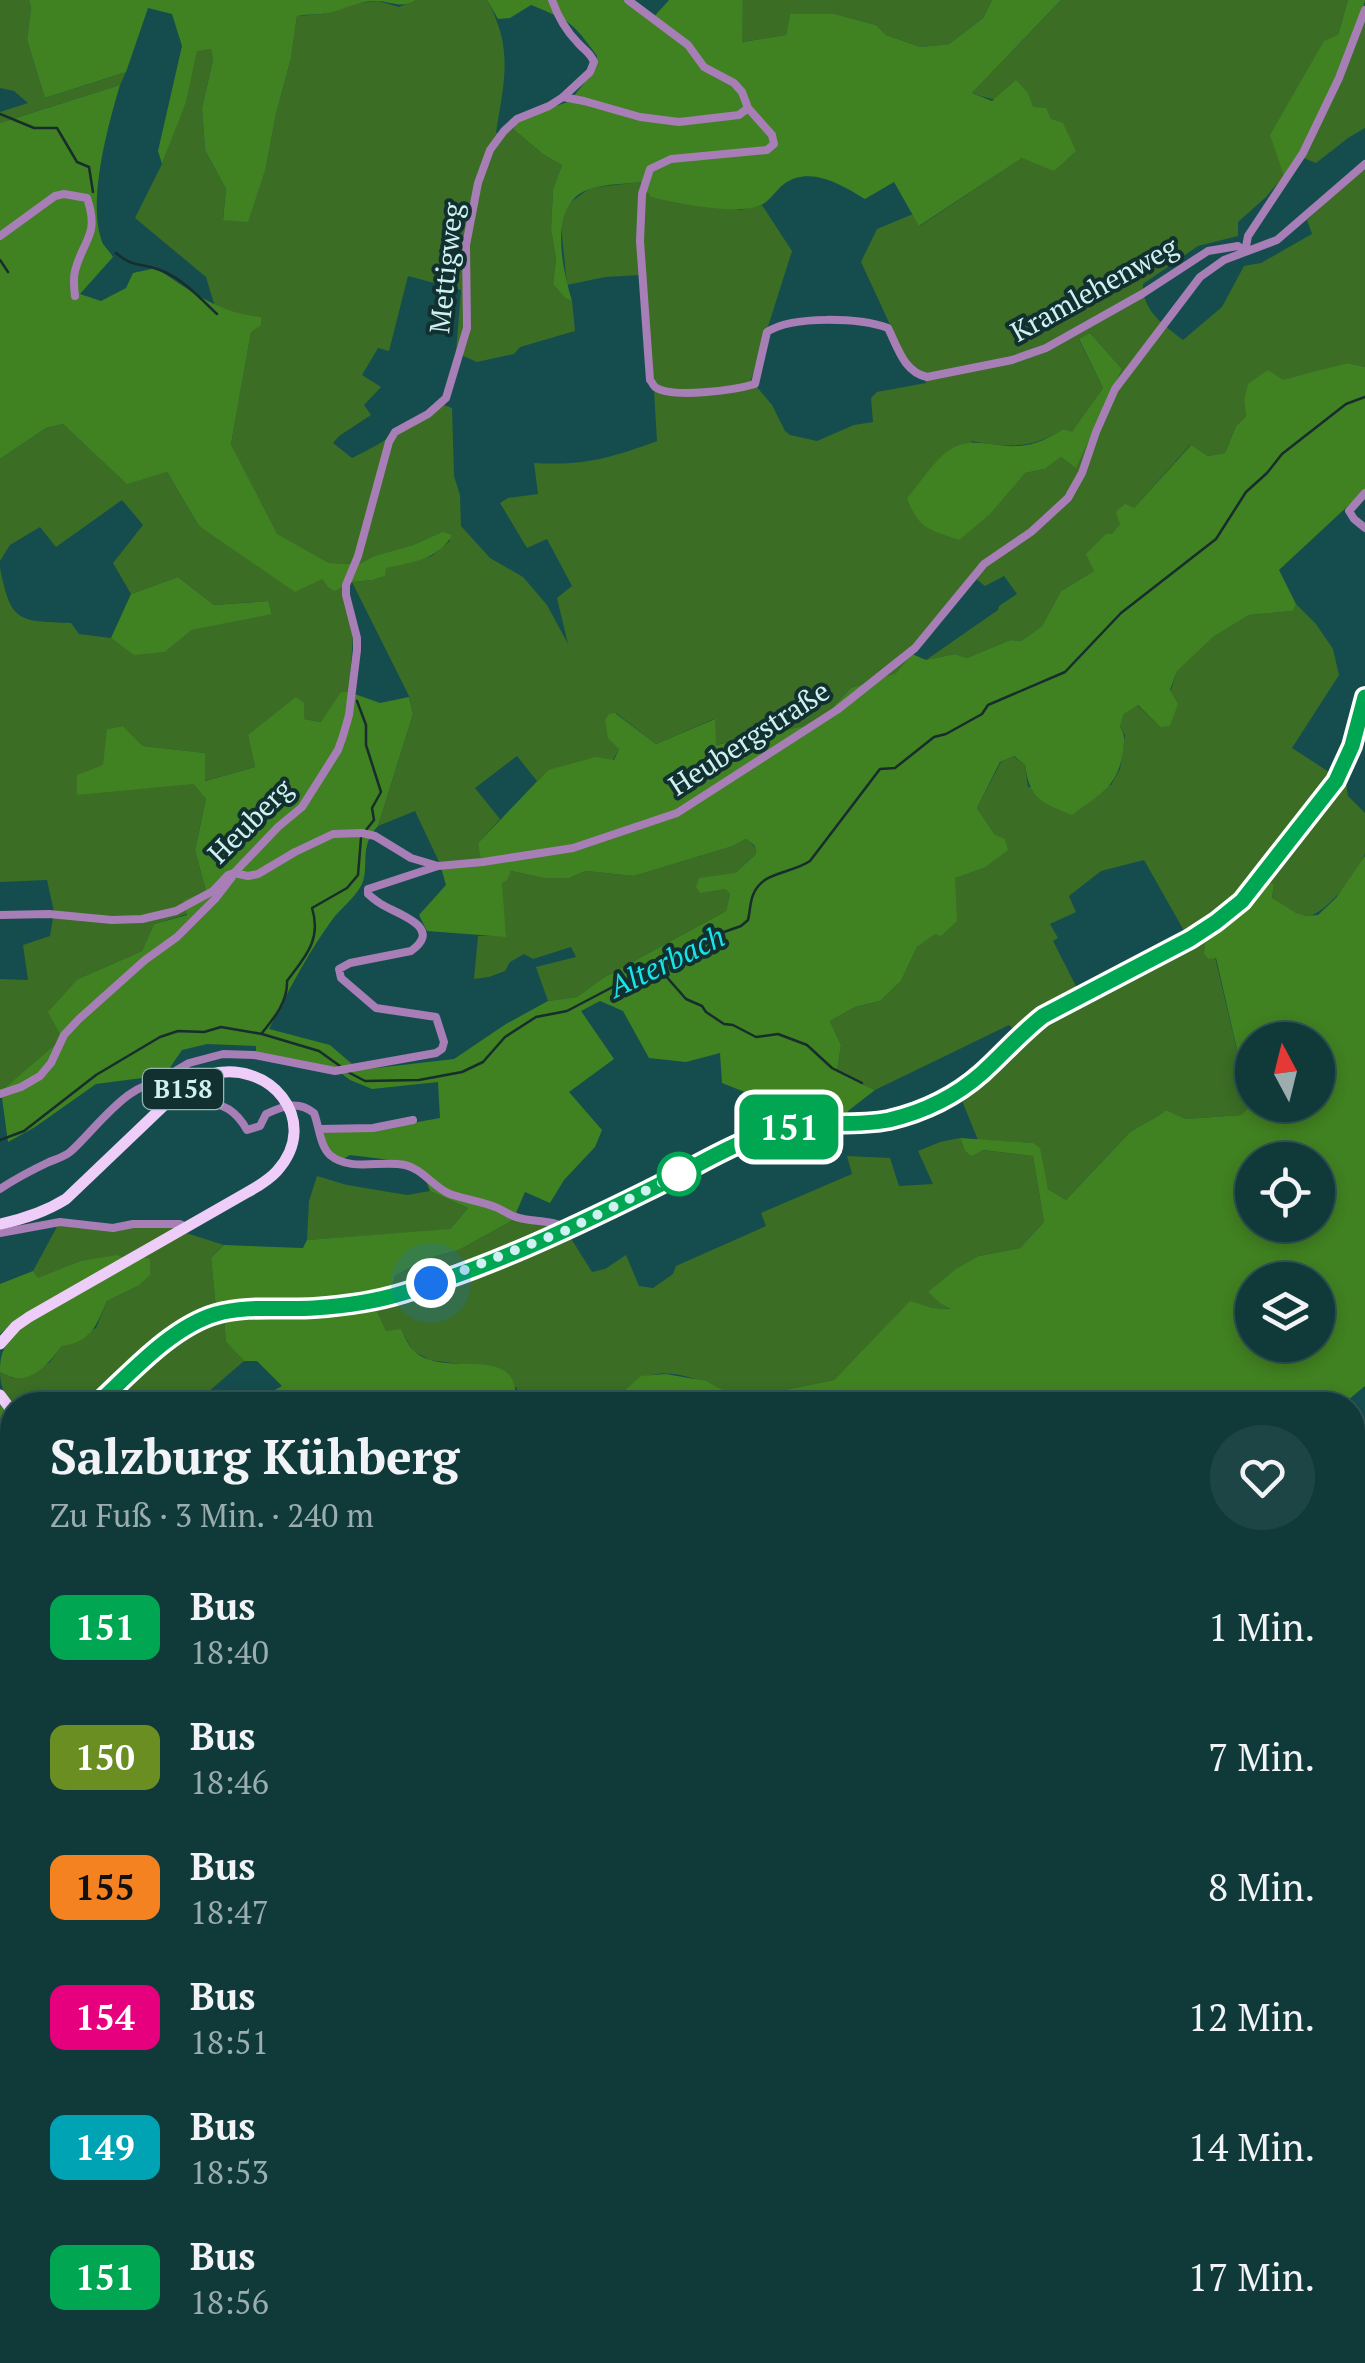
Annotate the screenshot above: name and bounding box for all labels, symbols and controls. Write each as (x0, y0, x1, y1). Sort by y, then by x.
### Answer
street label: Mettigweg (420, 200, 471, 335)
street label: Kramlehenweg (1004, 227, 1185, 350)
street label: Heubergstraße (661, 672, 836, 803)
street label: Heuberg (199, 769, 301, 871)
water label: Alterbach (600, 916, 731, 1007)
north arrow (1235, 1022, 1335, 1122)
map controls (1235, 1022, 1335, 1362)
road number: B158 (143, 1069, 223, 1109)
line badge: 151 (732, 1094, 846, 1160)
text: 151 (759, 1104, 819, 1150)
button: locate (1235, 1142, 1335, 1242)
unlabelled marker (658, 1153, 700, 1195)
your location (406, 1258, 456, 1308)
button: layers (1235, 1262, 1335, 1362)
text: Salzburg Kühberg (50, 1424, 459, 1488)
button: heart (1210, 1425, 1315, 1530)
text: Zu Fuß · 3 Min. · 240 m (50, 1494, 374, 1536)
text: Bus (190, 1581, 255, 1631)
text: 1 Min. (1208, 1602, 1315, 1652)
text: 151 (75, 1604, 135, 1650)
text: 18:40 (190, 1631, 269, 1673)
text: Bus (190, 1711, 255, 1761)
text: 7 Min. (1208, 1732, 1315, 1782)
text: 150 (75, 1734, 135, 1780)
text: 18:46 (190, 1761, 269, 1803)
text: Bus (190, 1841, 255, 1891)
text: 8 Min. (1208, 1862, 1315, 1912)
text: 155 (75, 1864, 135, 1910)
text: 18:47 (190, 1891, 269, 1933)
text: Bus (190, 1971, 255, 2021)
text: 12 Min. (1188, 1992, 1315, 2042)
text: 154 (75, 1994, 135, 2040)
text: 18:51 (190, 2021, 269, 2063)
text: Bus (190, 2101, 255, 2151)
text: 14 Min. (1188, 2122, 1315, 2172)
text: 149 (75, 2124, 135, 2170)
text: 18:53 (190, 2151, 269, 2193)
text: Bus (190, 2231, 255, 2281)
text: 17 Min. (1188, 2252, 1315, 2302)
text: 151 (75, 2254, 135, 2300)
text: 18:56 (190, 2281, 269, 2323)

